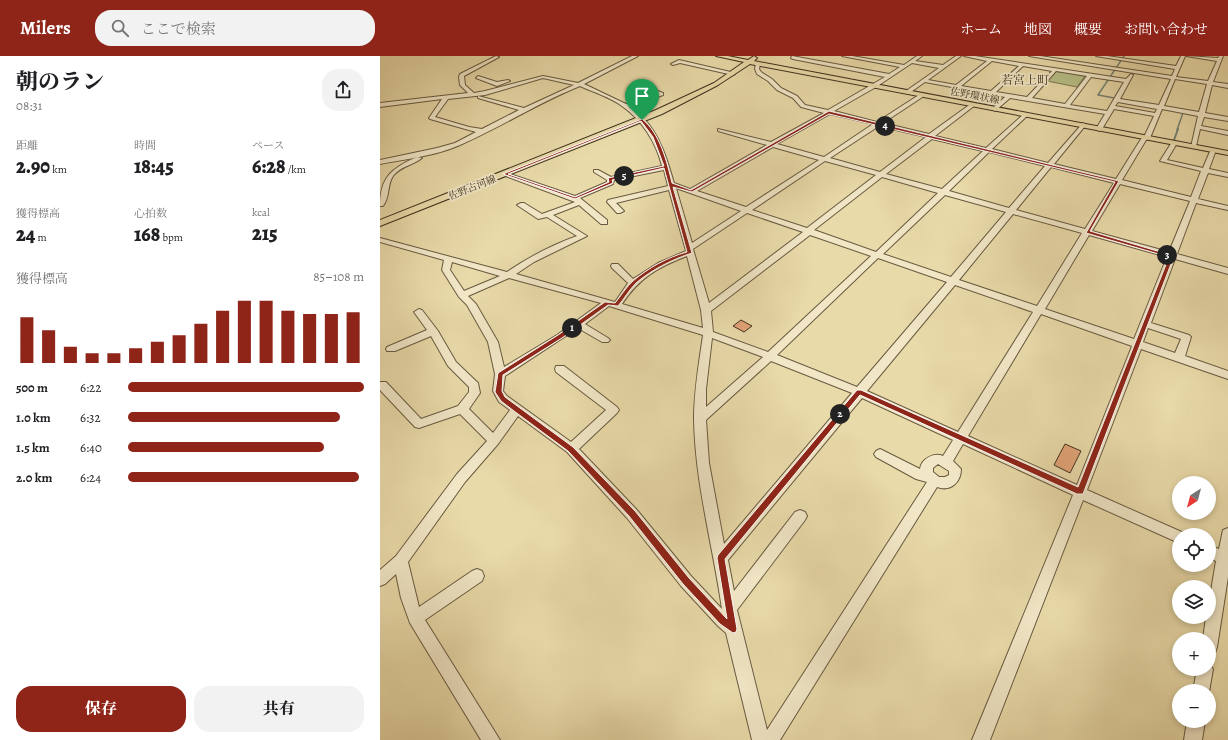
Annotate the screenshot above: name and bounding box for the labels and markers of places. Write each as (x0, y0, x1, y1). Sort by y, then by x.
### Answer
pin (625, 79, 659, 120)
pin: 4 (875, 116, 895, 136)
pin: 5 (614, 166, 634, 186)
pin: 3 (1157, 245, 1177, 265)
pin: 1 (562, 318, 582, 338)
pin: 2 (830, 404, 850, 424)

